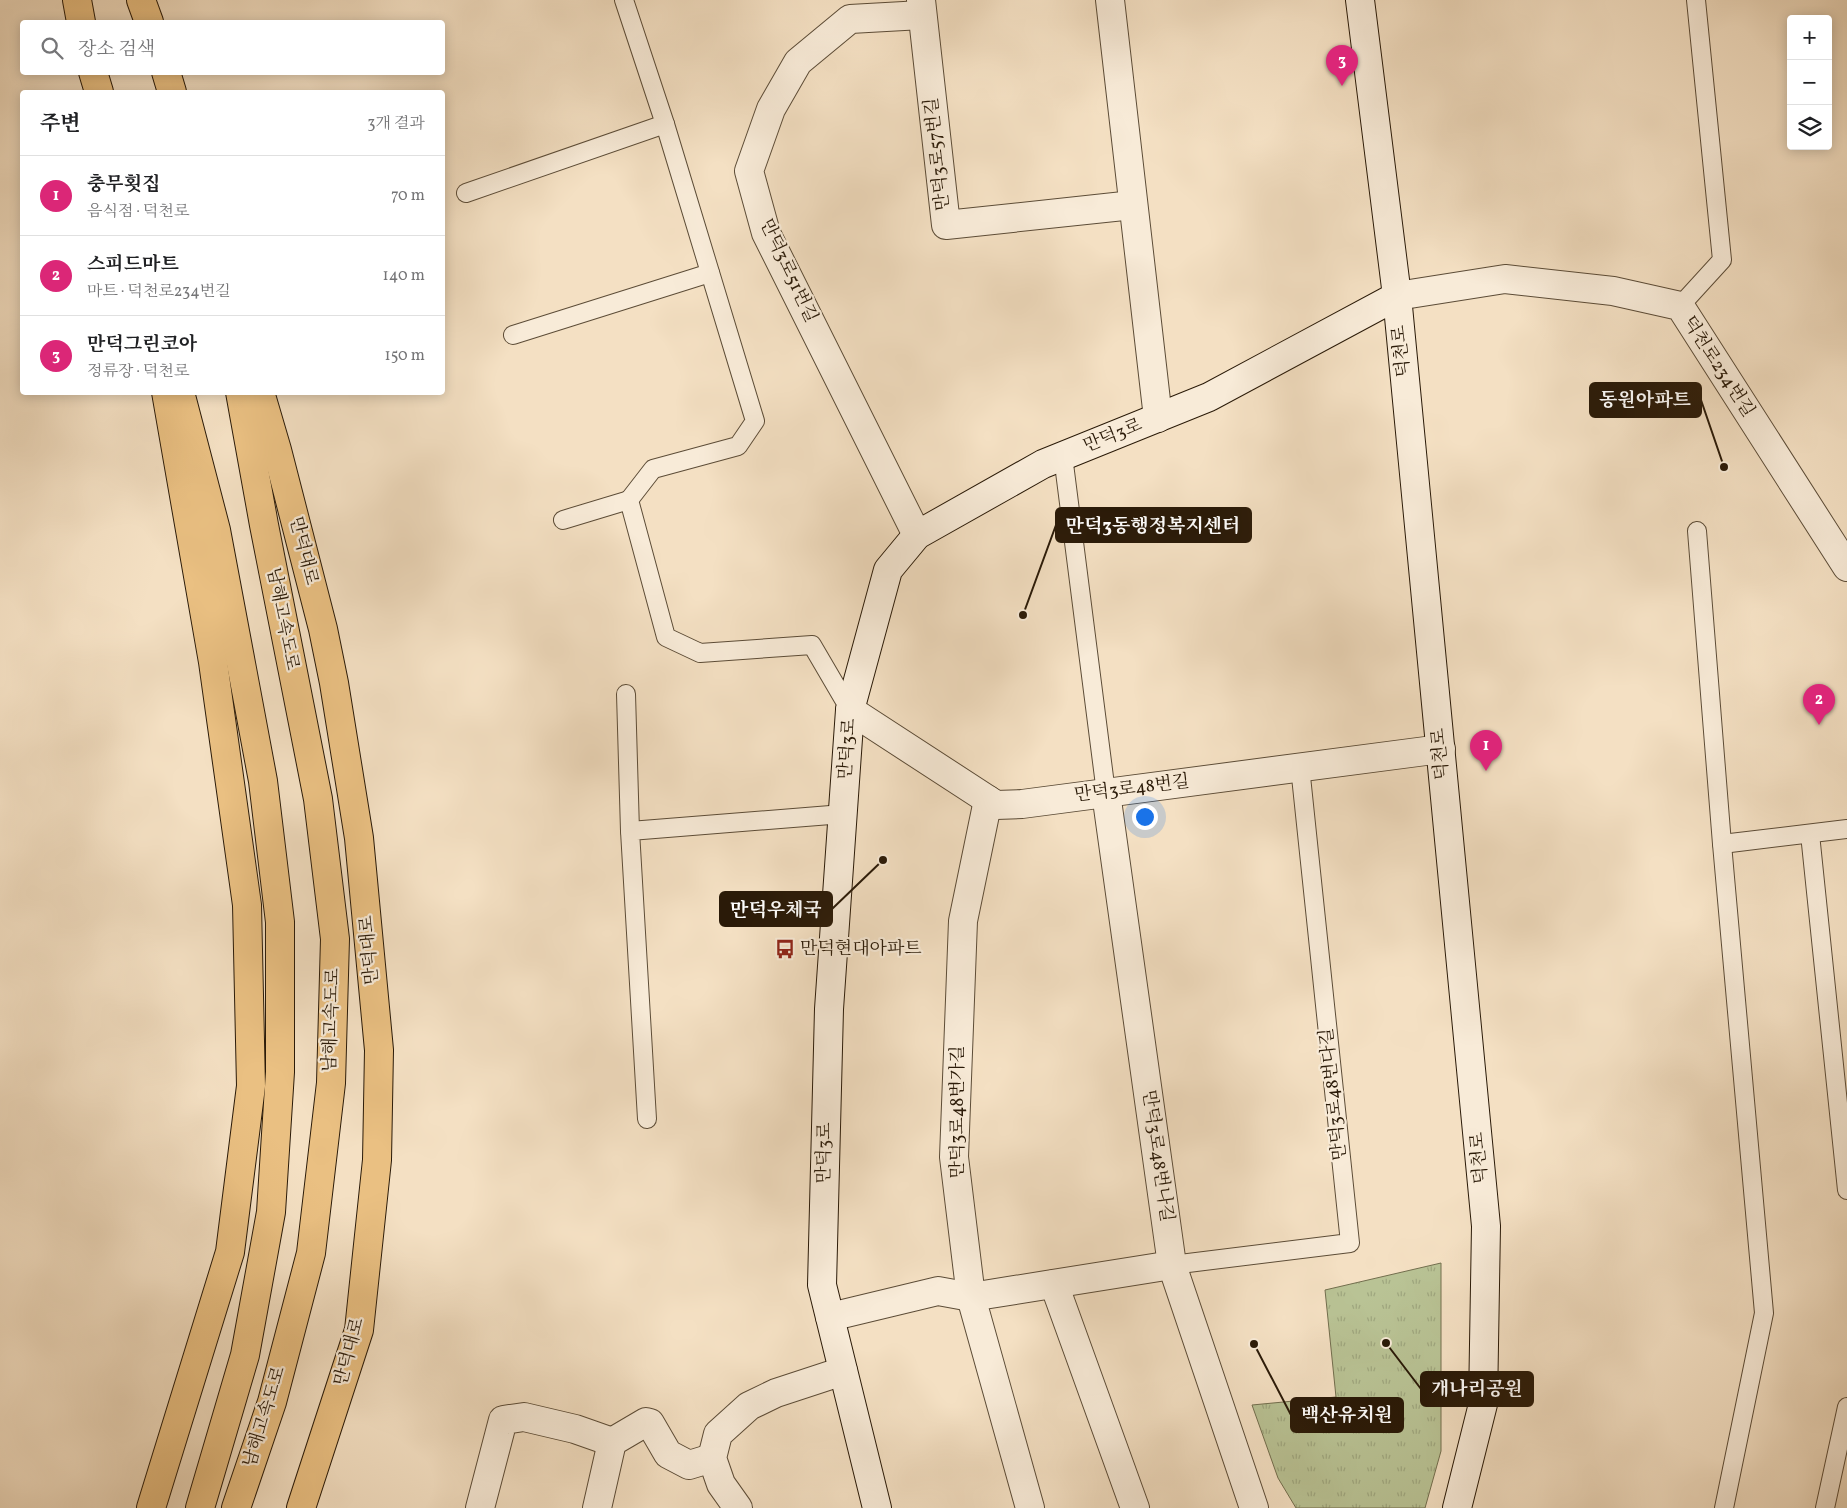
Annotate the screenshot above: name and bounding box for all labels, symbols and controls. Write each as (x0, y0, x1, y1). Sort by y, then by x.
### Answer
map controls (1787, 15, 1832, 150)
button: + (1787, 15, 1832, 60)
search box (20, 20, 445, 75)
icon: search (38, 34, 66, 62)
text: 장소 검색 (78, 37, 155, 63)
pin: 3 (1326, 45, 1358, 86)
button: − (1787, 60, 1832, 105)
street label: 만덕3로57번길 (920, 96, 956, 212)
button: layers (1787, 105, 1832, 150)
text: 주변 (40, 110, 81, 139)
text: 3개 결과 (367, 113, 425, 135)
text: 충무횟집 (87, 172, 160, 198)
text: 1 (53, 185, 59, 207)
text: 70 m (391, 185, 425, 207)
text: 음식점 · 덕천로 (87, 201, 189, 223)
street label: 만덕3로51번길 (753, 215, 823, 327)
text: 스피드마트 (87, 252, 179, 278)
text: 2 (52, 265, 60, 287)
text: 140 m (383, 265, 425, 287)
text: 마트 · 덕천로234번길 (87, 281, 231, 303)
street label: 덕천로234번길 (1676, 312, 1760, 422)
street label: 덕천로 (1387, 324, 1417, 378)
text: 만덕그린코아 (87, 332, 197, 358)
text: 3 (52, 345, 60, 367)
text: 150 m (384, 345, 425, 367)
text: 정류장 · 덕천로 (87, 361, 189, 383)
callout: 동원아파트 (1590, 383, 1701, 417)
text: 동원아파트 (1599, 388, 1692, 414)
street label: 만덕3로 (1080, 413, 1146, 459)
callout: 만덕3동행정복지센터 (1056, 508, 1251, 542)
street label: 만덕대로 (282, 514, 324, 588)
text: 만덕3동행정복지센터 (1066, 514, 1240, 540)
street label: 남해고속도로 (260, 565, 304, 673)
pin: 2 (1803, 684, 1835, 725)
street label: 만덕3로 (833, 717, 863, 781)
street label: 덕천로 (1426, 727, 1456, 781)
pin: 1 (1470, 730, 1502, 771)
street label: 만덕3로48번길 (1073, 770, 1191, 808)
your location (1132, 804, 1158, 830)
callout: 만덕우체국 (720, 892, 832, 926)
text: 만덕우체국 (730, 898, 822, 924)
street label: 만덕대로 (355, 914, 385, 986)
place label: 만덕현대아파트 (800, 937, 922, 962)
bus stop icon: 만덕현대아파트 (774, 938, 796, 960)
street label: 남해고속도로 (318, 967, 346, 1073)
street label: 만덕3로48번다길 (1315, 1027, 1353, 1161)
street label: 만덕3로48번가길 (946, 1045, 971, 1179)
street label: 만덕3로48번나길 (1135, 1088, 1179, 1224)
street label: 만덕3로 (812, 1122, 838, 1184)
street label: 덕천로 (1465, 1131, 1495, 1185)
street label: 만덕대로 (329, 1315, 371, 1389)
street label: 남해고속도로 (238, 1363, 292, 1471)
callout: 개나리공원 (1421, 1372, 1533, 1406)
text: 개나리공원 (1431, 1377, 1523, 1403)
callout: 백산유치원 (1291, 1398, 1403, 1432)
text: 백산유치원 (1301, 1403, 1393, 1429)

